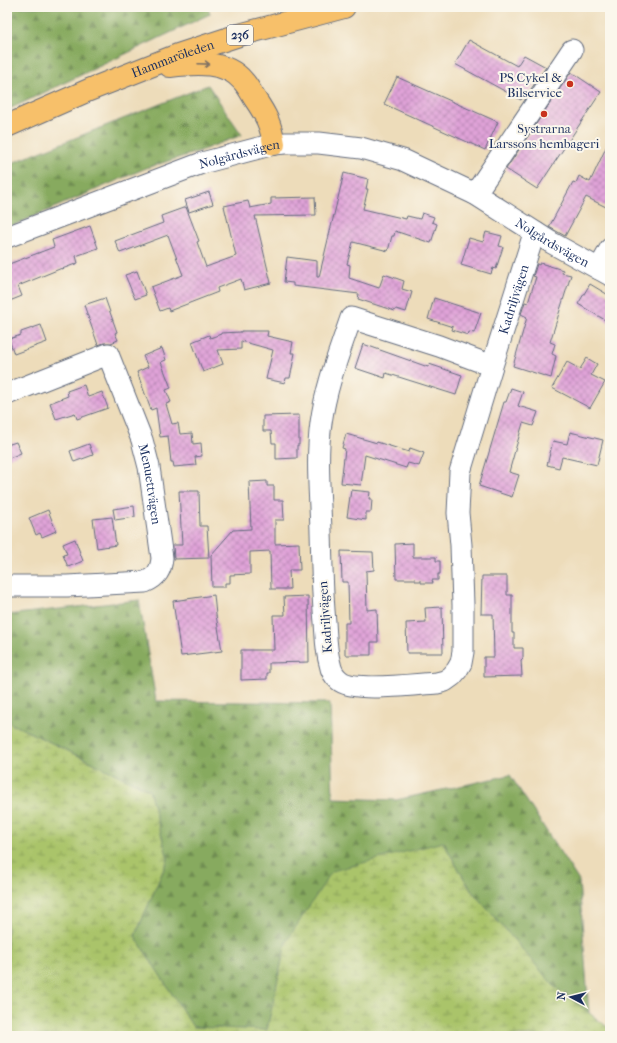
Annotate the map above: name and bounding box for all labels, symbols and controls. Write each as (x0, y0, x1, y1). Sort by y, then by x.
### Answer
road number: 236 (227, 25, 253, 45)
street label: Hammaröleden (129, 36, 216, 80)
one-way arrow (197, 60, 210, 68)
place label: PS Cykel & Bilservice (499, 70, 563, 100)
marker: PS Cykel & Bilservice (565, 79, 575, 89)
marker: Systrarna Larssons hembageri (539, 109, 549, 119)
place label: Systrarna Larssons hembageri (489, 121, 599, 151)
street label: Nolgårdsvägen (197, 136, 281, 171)
street label: Nolgårdsvägen (513, 214, 593, 270)
street label: Kadriljvägen (495, 262, 531, 336)
street label: Menuettvägen (136, 442, 165, 526)
street label: Kadriljvägen (315, 580, 335, 654)
north arrow (551, 977, 591, 1017)
text: N (555, 990, 569, 1001)

